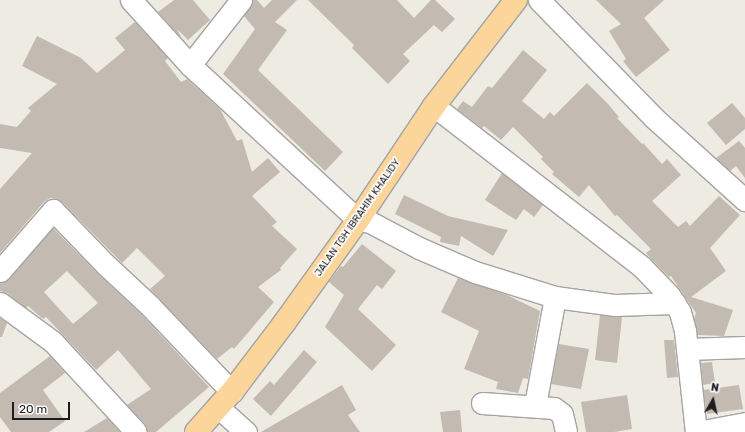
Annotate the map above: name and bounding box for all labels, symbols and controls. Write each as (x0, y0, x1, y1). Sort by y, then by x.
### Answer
street label: JALAN TGH IBRAHIM KHALIDY (313, 157, 403, 279)
north arrow (693, 380, 733, 420)
text: N (710, 381, 720, 395)
scale bar (14, 394, 72, 420)
text: 20 m (19, 402, 47, 416)

